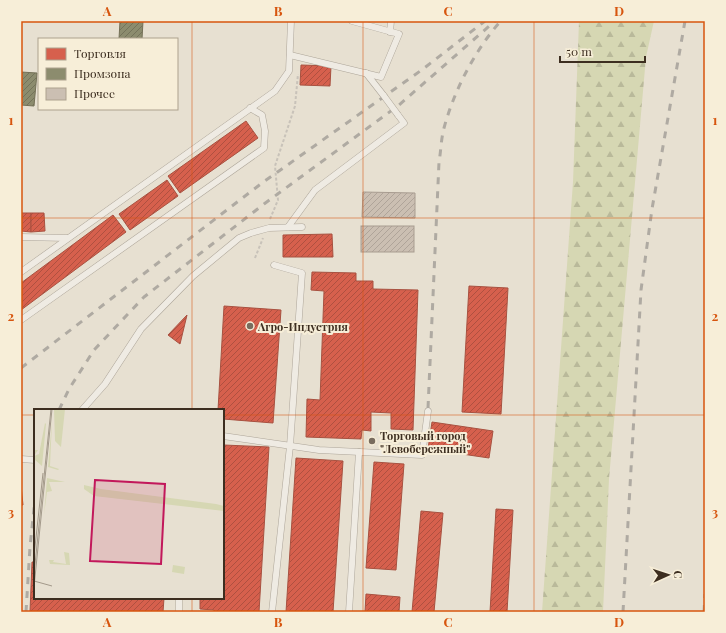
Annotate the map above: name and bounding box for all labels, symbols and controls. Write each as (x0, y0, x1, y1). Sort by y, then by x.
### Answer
text: A (102, 2, 112, 19)
text: B (274, 2, 283, 19)
text: C (443, 2, 453, 19)
text: D (614, 2, 624, 19)
legend (38, 38, 178, 110)
scale bar (560, 38, 645, 64)
text: 50 m (566, 43, 592, 59)
text: Торговля (74, 45, 127, 61)
text: Промзона (74, 65, 131, 81)
text: Прочее (74, 85, 115, 101)
text: 1 (9, 111, 14, 128)
text: 1 (713, 111, 718, 128)
text: 2 (8, 307, 15, 324)
text: 2 (712, 307, 719, 324)
place label: Агро-Индустрия (257, 319, 349, 334)
marker: Агро-Индустрия (245, 321, 255, 331)
inset map (34, 409, 224, 599)
place label: Торговый город "Левобережный" (380, 428, 470, 456)
marker: Торговый город "Левобережный" (367, 436, 377, 446)
text: 3 (8, 503, 14, 520)
text: 3 (712, 503, 718, 520)
north arrow (648, 555, 688, 595)
text: С (671, 570, 686, 579)
text: A (102, 613, 112, 630)
text: B (274, 613, 283, 630)
text: C (443, 613, 453, 630)
text: D (614, 613, 624, 630)

